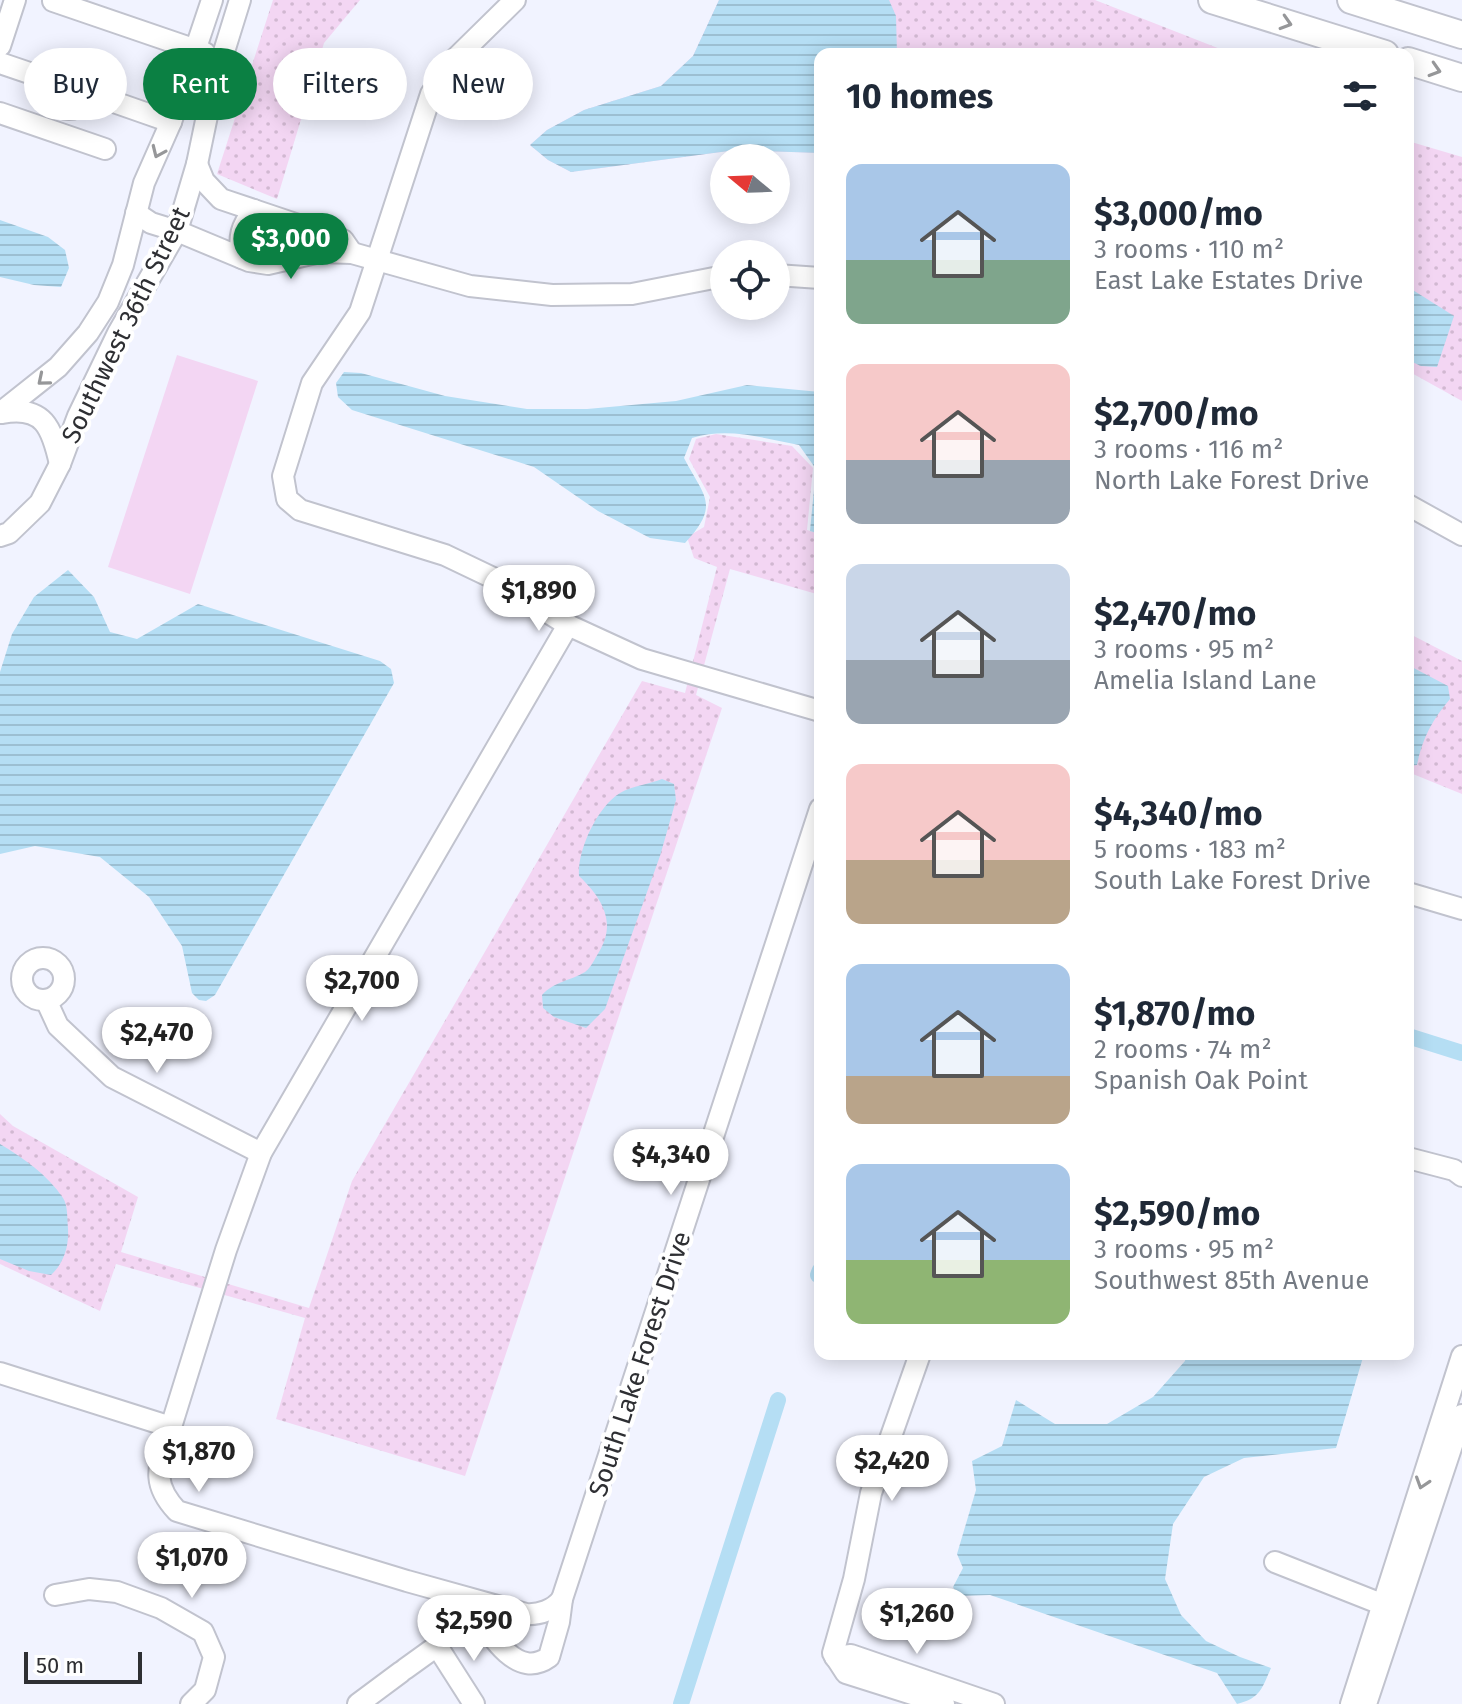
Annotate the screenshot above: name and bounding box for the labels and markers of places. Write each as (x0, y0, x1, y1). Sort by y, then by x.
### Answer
pin: $3,000 (226, 213, 356, 281)
pin: $1,890 (474, 565, 604, 633)
pin: $2,700 (297, 955, 427, 1023)
pin: $2,470 (92, 1007, 222, 1075)
pin: $4,340 (606, 1129, 736, 1197)
pin: $1,870 (134, 1426, 264, 1494)
pin: $2,420 (827, 1435, 957, 1503)
pin: $1,070 (127, 1532, 257, 1600)
pin: $1,260 (852, 1588, 982, 1656)
pin: $2,590 (409, 1595, 539, 1663)

